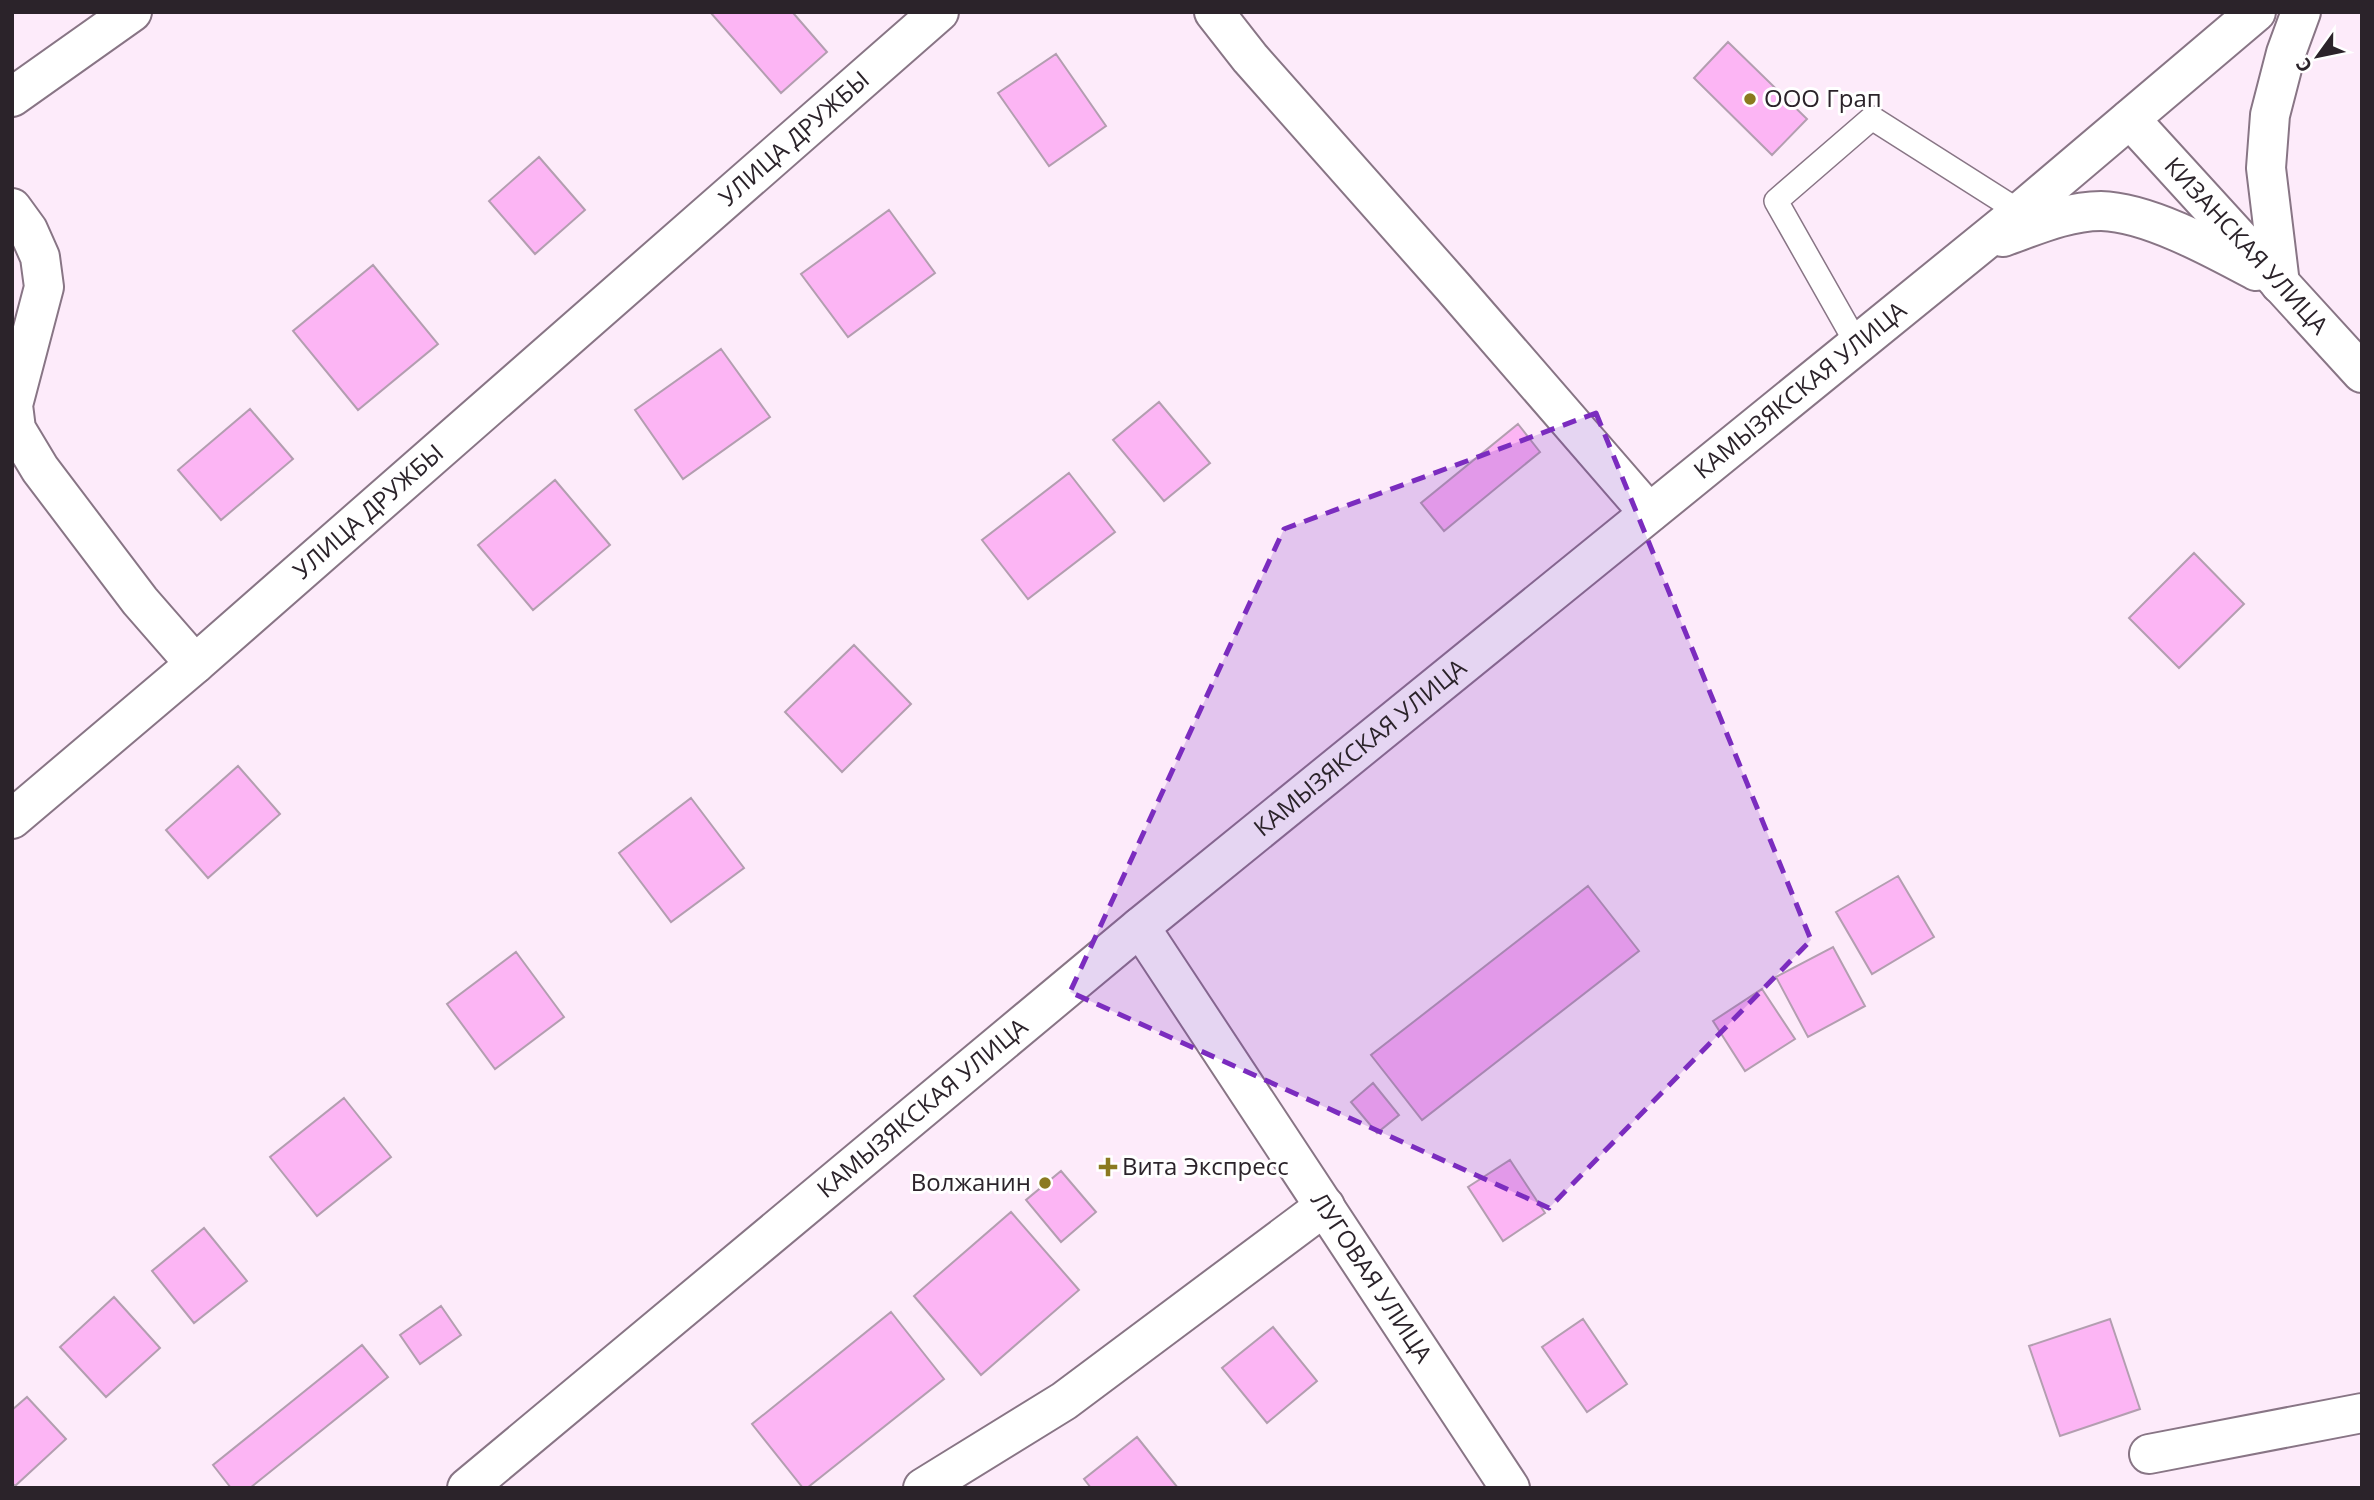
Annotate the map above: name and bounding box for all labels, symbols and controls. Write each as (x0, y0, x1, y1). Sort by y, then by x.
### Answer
north arrow (2283, 21, 2353, 91)
text: С (2290, 53, 2318, 77)
street label: УЛИЦА ДРУЖБЫ (711, 63, 876, 213)
place label: ООО Грап (1764, 81, 1882, 114)
marker: ООО Грап (1742, 91, 1758, 107)
street label: КИЗАНСКАЯ УЛИЦА (2158, 149, 2337, 341)
street label: КАМЫЗЯКСКАЯ УЛИЦА (1686, 292, 1913, 486)
street label: УЛИЦА ДРУЖБЫ (285, 436, 450, 586)
street label: КАМЫЗЯКСКАЯ УЛИЦА (1246, 650, 1473, 843)
street label: КАМЫЗЯКСКАЯ УЛИЦА (809, 1009, 1034, 1205)
place label: Вита Экспресс (1122, 1149, 1289, 1182)
marker: Вита Экспресс (1100, 1159, 1116, 1175)
place label: Волжанин (911, 1165, 1031, 1198)
marker: Волжанин (1037, 1175, 1053, 1191)
street label: ЛУГОВАЯ УЛИЦА (1304, 1185, 1441, 1369)

